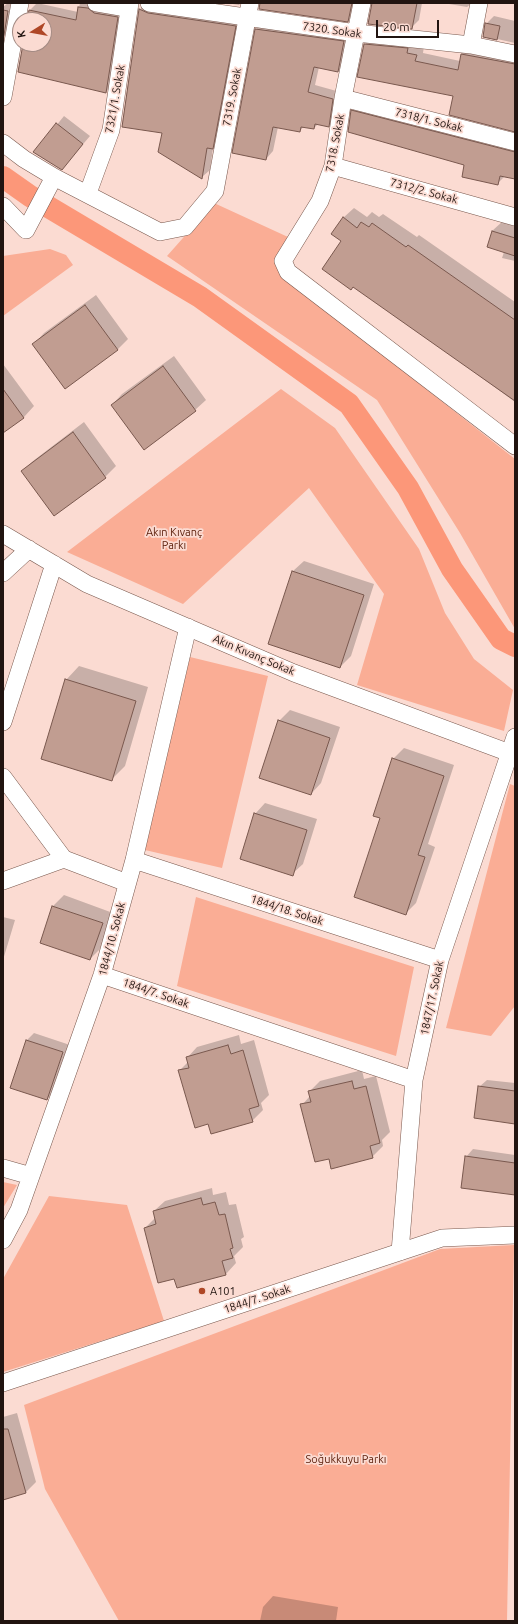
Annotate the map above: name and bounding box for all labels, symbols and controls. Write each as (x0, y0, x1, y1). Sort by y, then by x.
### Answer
north arrow (12, 12, 52, 52)
scale bar (378, 12, 441, 38)
street label: 7320. Sokak (302, 19, 362, 41)
text: 20 m (383, 20, 410, 33)
text: K (15, 29, 28, 39)
street label: 7321/1. Sokak (102, 64, 128, 134)
street label: 7319. Sokak (220, 67, 244, 127)
street label: 7318/1. Sokak (394, 105, 464, 135)
street label: 7318. Sokak (323, 113, 347, 173)
street label: 7312/2. Sokak (389, 176, 459, 206)
park label: Akın Kıvanç Parkı (146, 525, 202, 551)
street label: Akın Kıvanç Sokak (211, 632, 297, 678)
street label: 1844/18. Sokak (249, 892, 325, 928)
street label: 1844/10. Sokak (96, 901, 128, 977)
street label: 1847/17. Sokak (418, 960, 446, 1036)
street label: 1844/7. Sokak (121, 975, 191, 1011)
street label: 1844/7. Sokak (222, 1282, 292, 1316)
place label: A101 (210, 1284, 236, 1298)
marker: A101 (197, 1286, 207, 1296)
park label: Soğukkuyu Parkı (306, 1452, 386, 1466)

